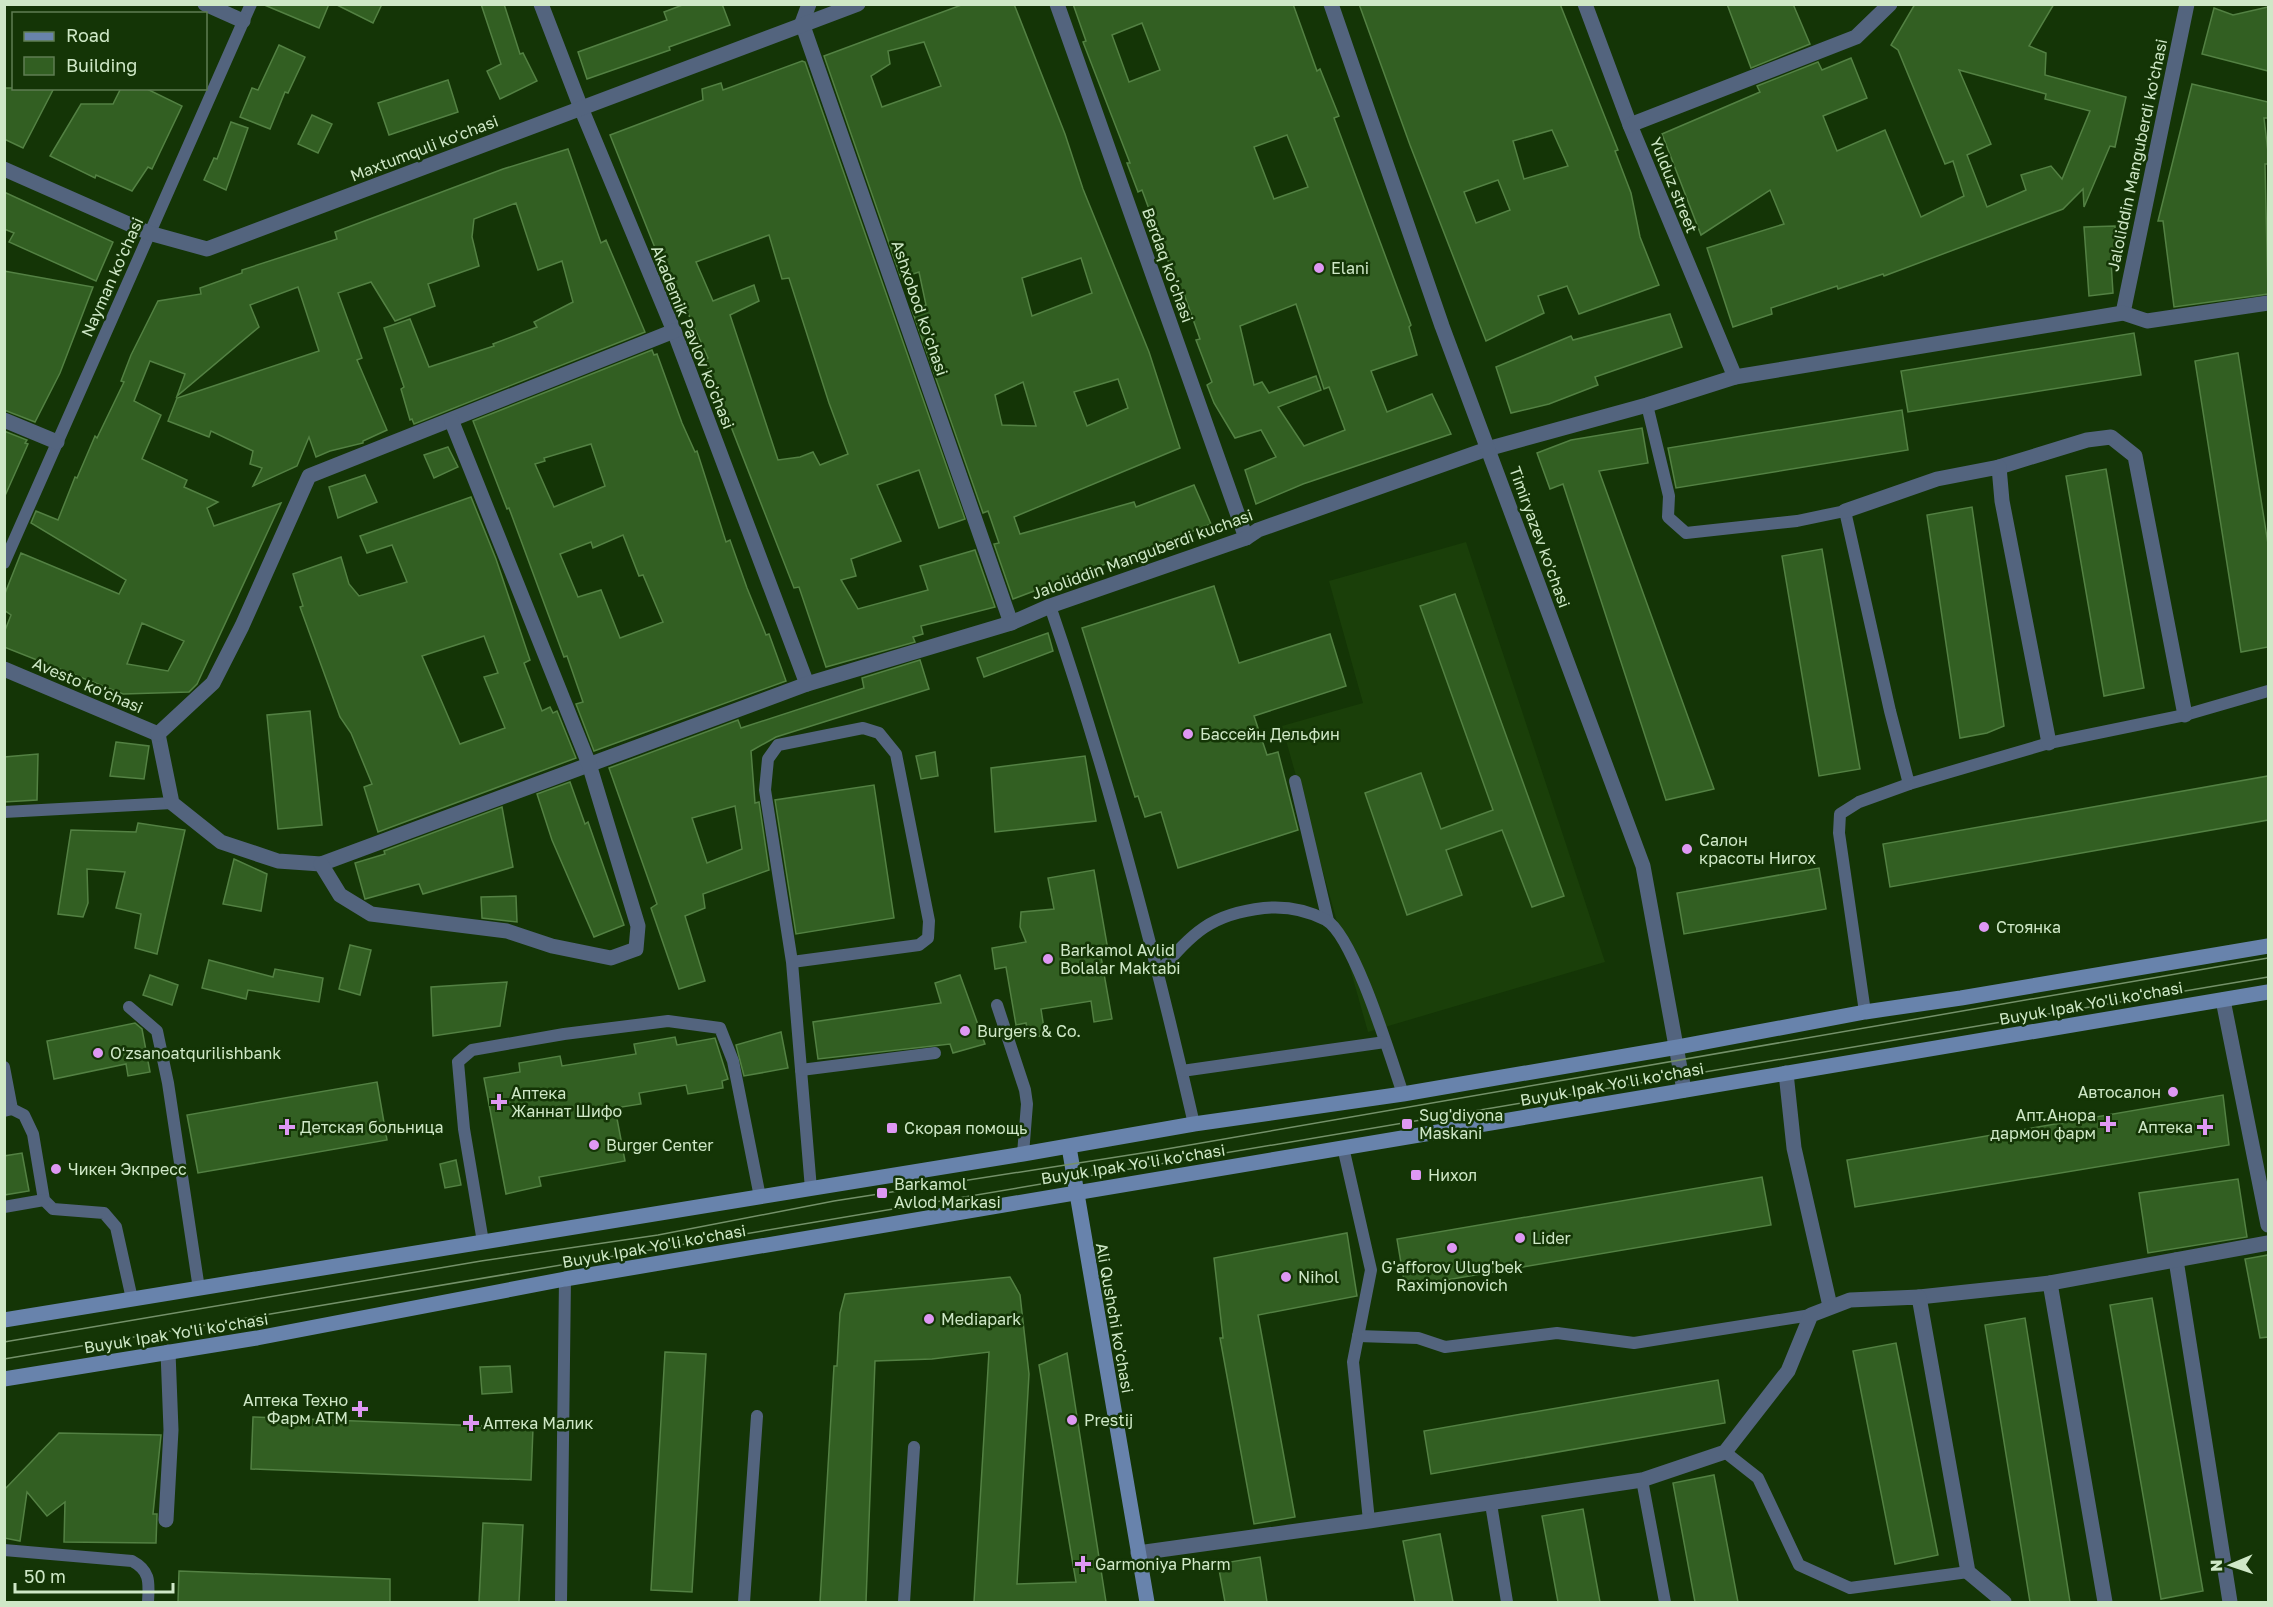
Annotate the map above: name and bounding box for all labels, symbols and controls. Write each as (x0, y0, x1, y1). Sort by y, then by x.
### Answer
legend (12, 12, 207, 90)
text: Road (66, 24, 110, 46)
street label: Jaloliddin Manguberdi ko'chasi (2103, 37, 2171, 273)
text: Building (66, 54, 137, 76)
street label: Maxtumquli ko'chasi (347, 111, 501, 185)
street label: Yulduz street (1646, 134, 1702, 236)
street label: Berdaq ko'chasi (1138, 205, 1198, 325)
street label: Nayman ko'chasi (77, 214, 147, 340)
street label: Ashxobod ko'chasi (887, 238, 953, 378)
street label: Akademik Pavlov ko'chasi (647, 242, 739, 432)
place label: Elani (1331, 258, 1369, 278)
marker: Elani (1312, 261, 1326, 275)
street label: Timiryazev ko'chasi (1505, 464, 1575, 610)
street label: Jaloliddin Manguberdi kuchasi (1029, 505, 1255, 603)
street label: Avesto ko'chasi (30, 653, 146, 717)
place label: Бассейн Дельфин (1200, 724, 1340, 744)
marker: Бассейн Дельфин (1181, 727, 1195, 741)
place label: Салон красоты Нигох (1699, 830, 1816, 868)
marker: Салон красоты Нигох (1680, 842, 1694, 856)
place label: Стоянка (1996, 917, 2061, 937)
marker: Стоянка (1977, 920, 1991, 934)
place label: Barkamol Avlid Bolalar Maktabi (1060, 940, 1181, 978)
marker: Barkamol Avlid Bolalar Maktabi (1041, 952, 1055, 966)
street label: Buyuk Ipak Yo'li ko'chasi (1998, 977, 2184, 1029)
place label: Burgers & Co. (977, 1021, 1081, 1041)
marker: Burgers & Co. (958, 1024, 972, 1038)
place label: Oʻzsanoatqurilishbank (110, 1043, 281, 1063)
marker: Oʻzsanoatqurilishbank (91, 1046, 105, 1060)
street label: Buyuk Ipak Yo'li ko'chasi (1519, 1058, 1705, 1110)
place label: Автосалон (2078, 1082, 2161, 1102)
place label: Аптека Жаннат Шифо (511, 1083, 622, 1121)
marker: Автосалон (2166, 1085, 2180, 1099)
marker: Аптека Жаннат Шифо (492, 1095, 506, 1109)
place label: Sug'diyona Maskani (1419, 1105, 1503, 1143)
place label: Апт.Анора дармон фарм (1990, 1105, 2096, 1143)
place label: Детская больница (300, 1117, 444, 1137)
marker: Sug'diyona Maskani (1400, 1117, 1414, 1131)
marker: Апт.Анора дармон фарм (2101, 1117, 2115, 1131)
place label: Аптека (2138, 1117, 2193, 1137)
marker: Детская больница (278, 1118, 296, 1136)
place label: Скорая помощь (904, 1118, 1028, 1138)
marker: Аптека (2198, 1120, 2212, 1134)
marker: Скорая помощь (885, 1121, 899, 1135)
place label: Burger Center (606, 1135, 714, 1155)
marker: Burger Center (587, 1138, 601, 1152)
street label: Buyuk Ipak Yo'li ko'chasi (1039, 1140, 1227, 1188)
place label: Чикен Экпресс (68, 1159, 187, 1179)
marker: Чикен Экпресс (49, 1162, 63, 1176)
place label: Нихол (1428, 1165, 1477, 1185)
marker: Нихол (1409, 1168, 1423, 1182)
place label: Barkamol Avlod Markasi (894, 1174, 1001, 1212)
marker: Barkamol Avlod Markasi (875, 1186, 889, 1200)
street label: Buyuk Ipak Yo'li ko'chasi (561, 1220, 747, 1272)
place label: Lider (1532, 1228, 1571, 1248)
marker: Lider (1513, 1231, 1527, 1245)
street label: Ali Qushchi ko'chasi (1092, 1241, 1138, 1395)
marker: G'afforov Ulug'bek Raximjonovich (1445, 1241, 1459, 1255)
place label: G'afforov Ulug'bek Raximjonovich (1381, 1257, 1523, 1295)
place label: Nihol (1298, 1267, 1339, 1287)
marker: Nihol (1279, 1270, 1293, 1284)
street label: Buyuk Ipak Yo'li ko'chasi (82, 1309, 270, 1357)
place label: Mediapark (941, 1309, 1021, 1329)
marker: Mediapark (922, 1312, 936, 1326)
place label: Аптека Техно Фарм АТМ (243, 1390, 348, 1428)
marker: Аптека Техно Фарм АТМ (353, 1402, 367, 1416)
place label: Prestij (1084, 1410, 1133, 1430)
place label: Аптека Малик (483, 1413, 593, 1433)
marker: Prestij (1065, 1413, 1079, 1427)
marker: Аптека Малик (464, 1416, 478, 1430)
north arrow (2201, 1535, 2261, 1595)
place label: Garmoniya Pharm (1095, 1554, 1231, 1574)
scale bar (15, 1556, 172, 1594)
marker: Garmoniya Pharm (1076, 1557, 1090, 1571)
text: N (2206, 1559, 2226, 1572)
text: 50 m (24, 1565, 66, 1587)

